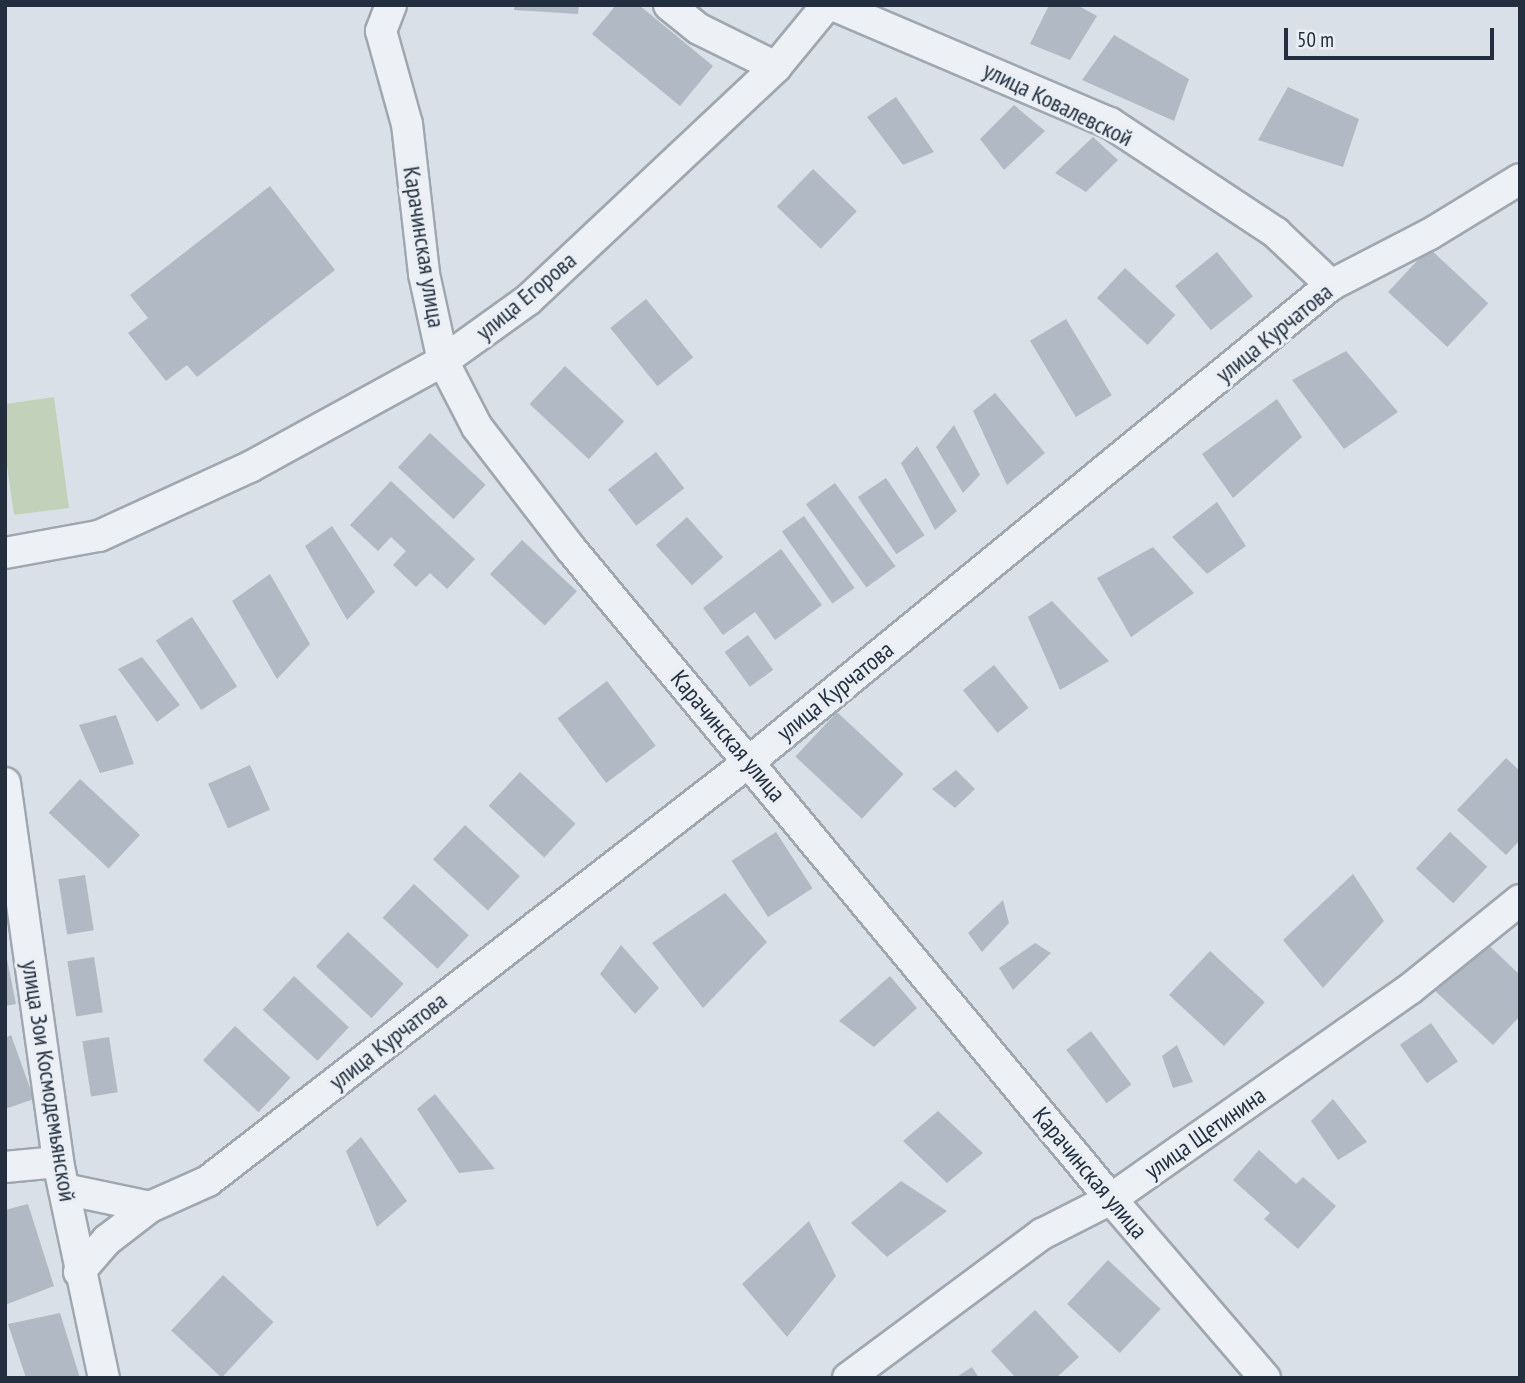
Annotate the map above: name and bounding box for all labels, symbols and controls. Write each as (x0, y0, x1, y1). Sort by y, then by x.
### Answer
scale bar (1287, 14, 1497, 58)
text: 50 m (1297, 26, 1334, 53)
street label: улица Ковалевской (979, 55, 1137, 153)
street label: Карачинская улица (397, 164, 451, 330)
street label: улица Егорова (470, 246, 582, 346)
street label: улица Курчатова (1210, 277, 1338, 389)
street label: улица Курчатова (771, 635, 899, 747)
street label: Карачинская улица (665, 664, 791, 808)
street label: улица Зои Космодемьянской (16, 959, 82, 1203)
street label: улица Курчатова (323, 986, 453, 1096)
street label: улица Щетинина (1139, 1081, 1271, 1185)
street label: Карачинская улица (1027, 1101, 1153, 1245)

